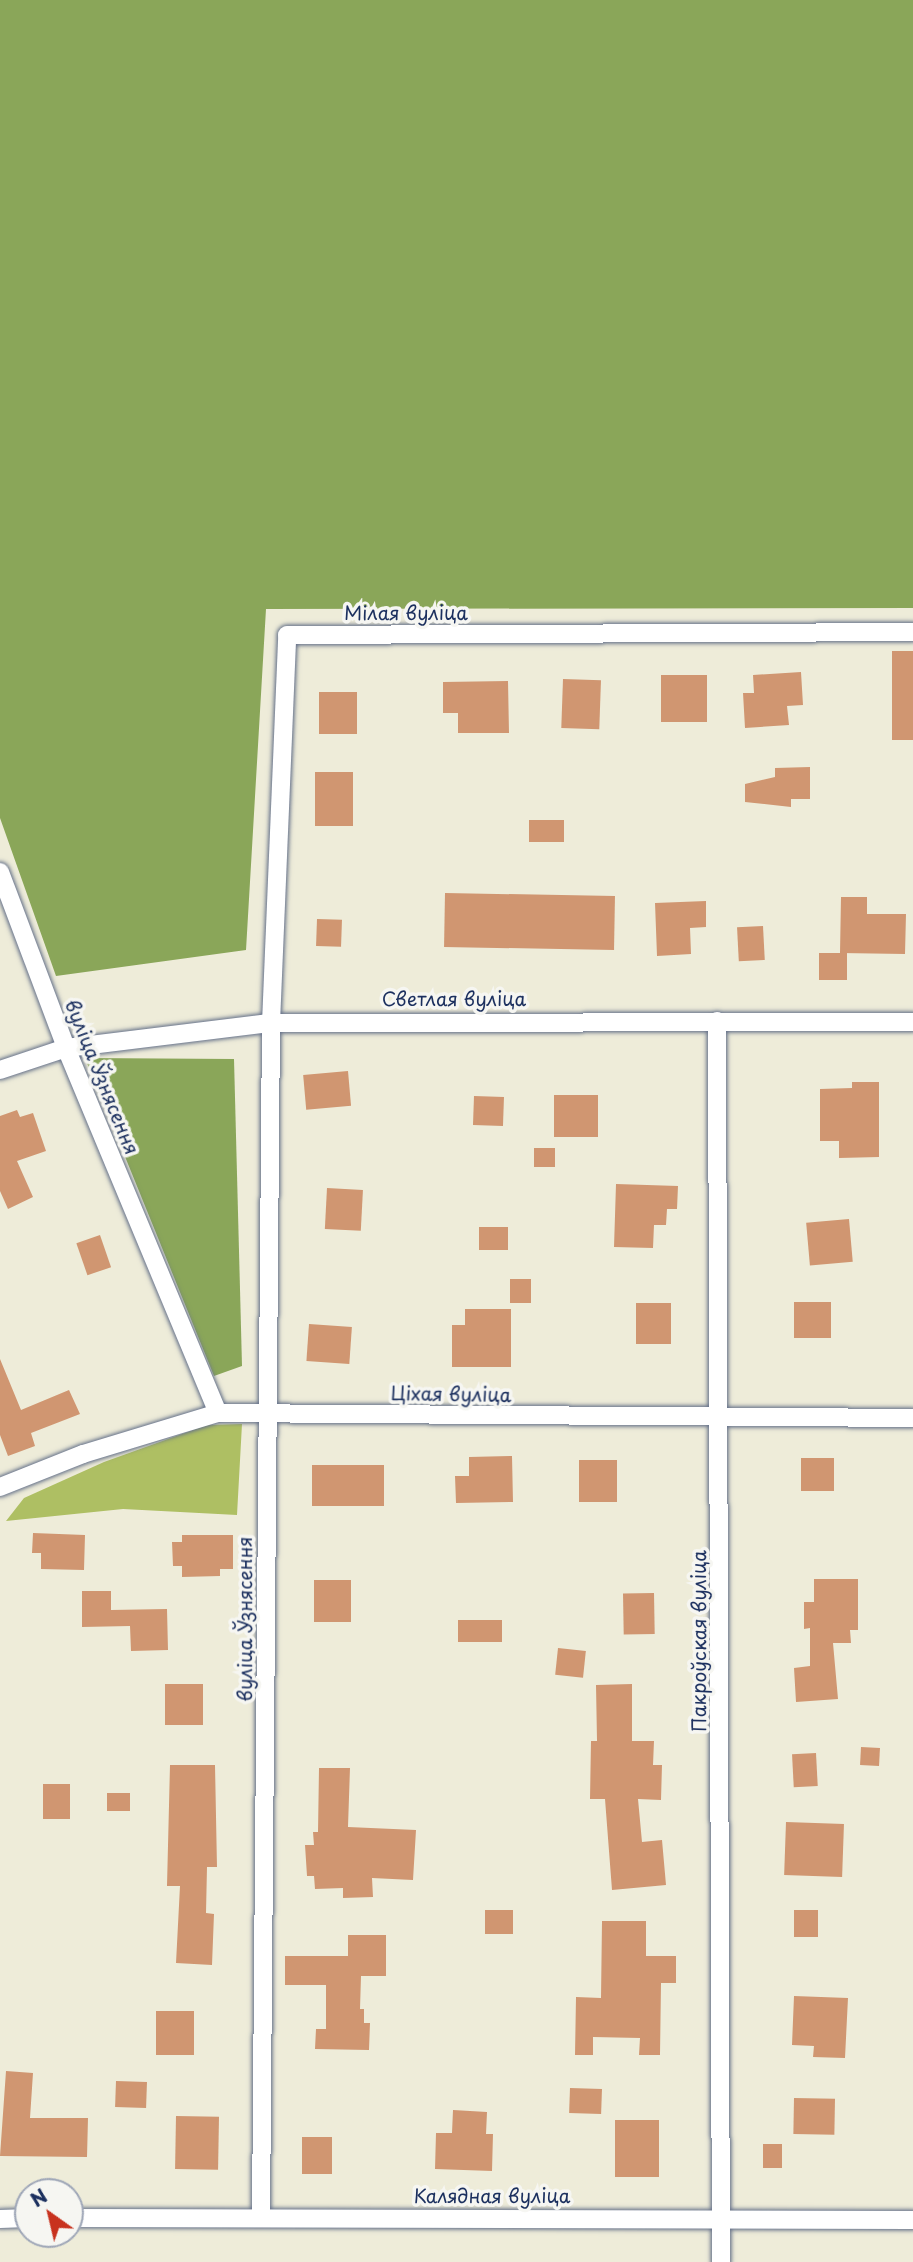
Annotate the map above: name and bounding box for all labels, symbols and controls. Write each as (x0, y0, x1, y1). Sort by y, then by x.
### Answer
street label: Мілая вуліца (344, 602, 468, 624)
street label: Светлая вуліца (382, 988, 526, 1010)
street label: вуліца Ўзнясення (60, 996, 144, 1158)
street label: Ціхая вуліца (390, 1382, 512, 1406)
street label: вуліца Ўзнясення (234, 1536, 256, 1702)
street label: Пакроўская вуліца (688, 1550, 710, 1732)
north arrow (14, 2178, 84, 2248)
text: N (24, 2181, 52, 2213)
street label: Калядная вуліца (413, 2185, 571, 2207)

